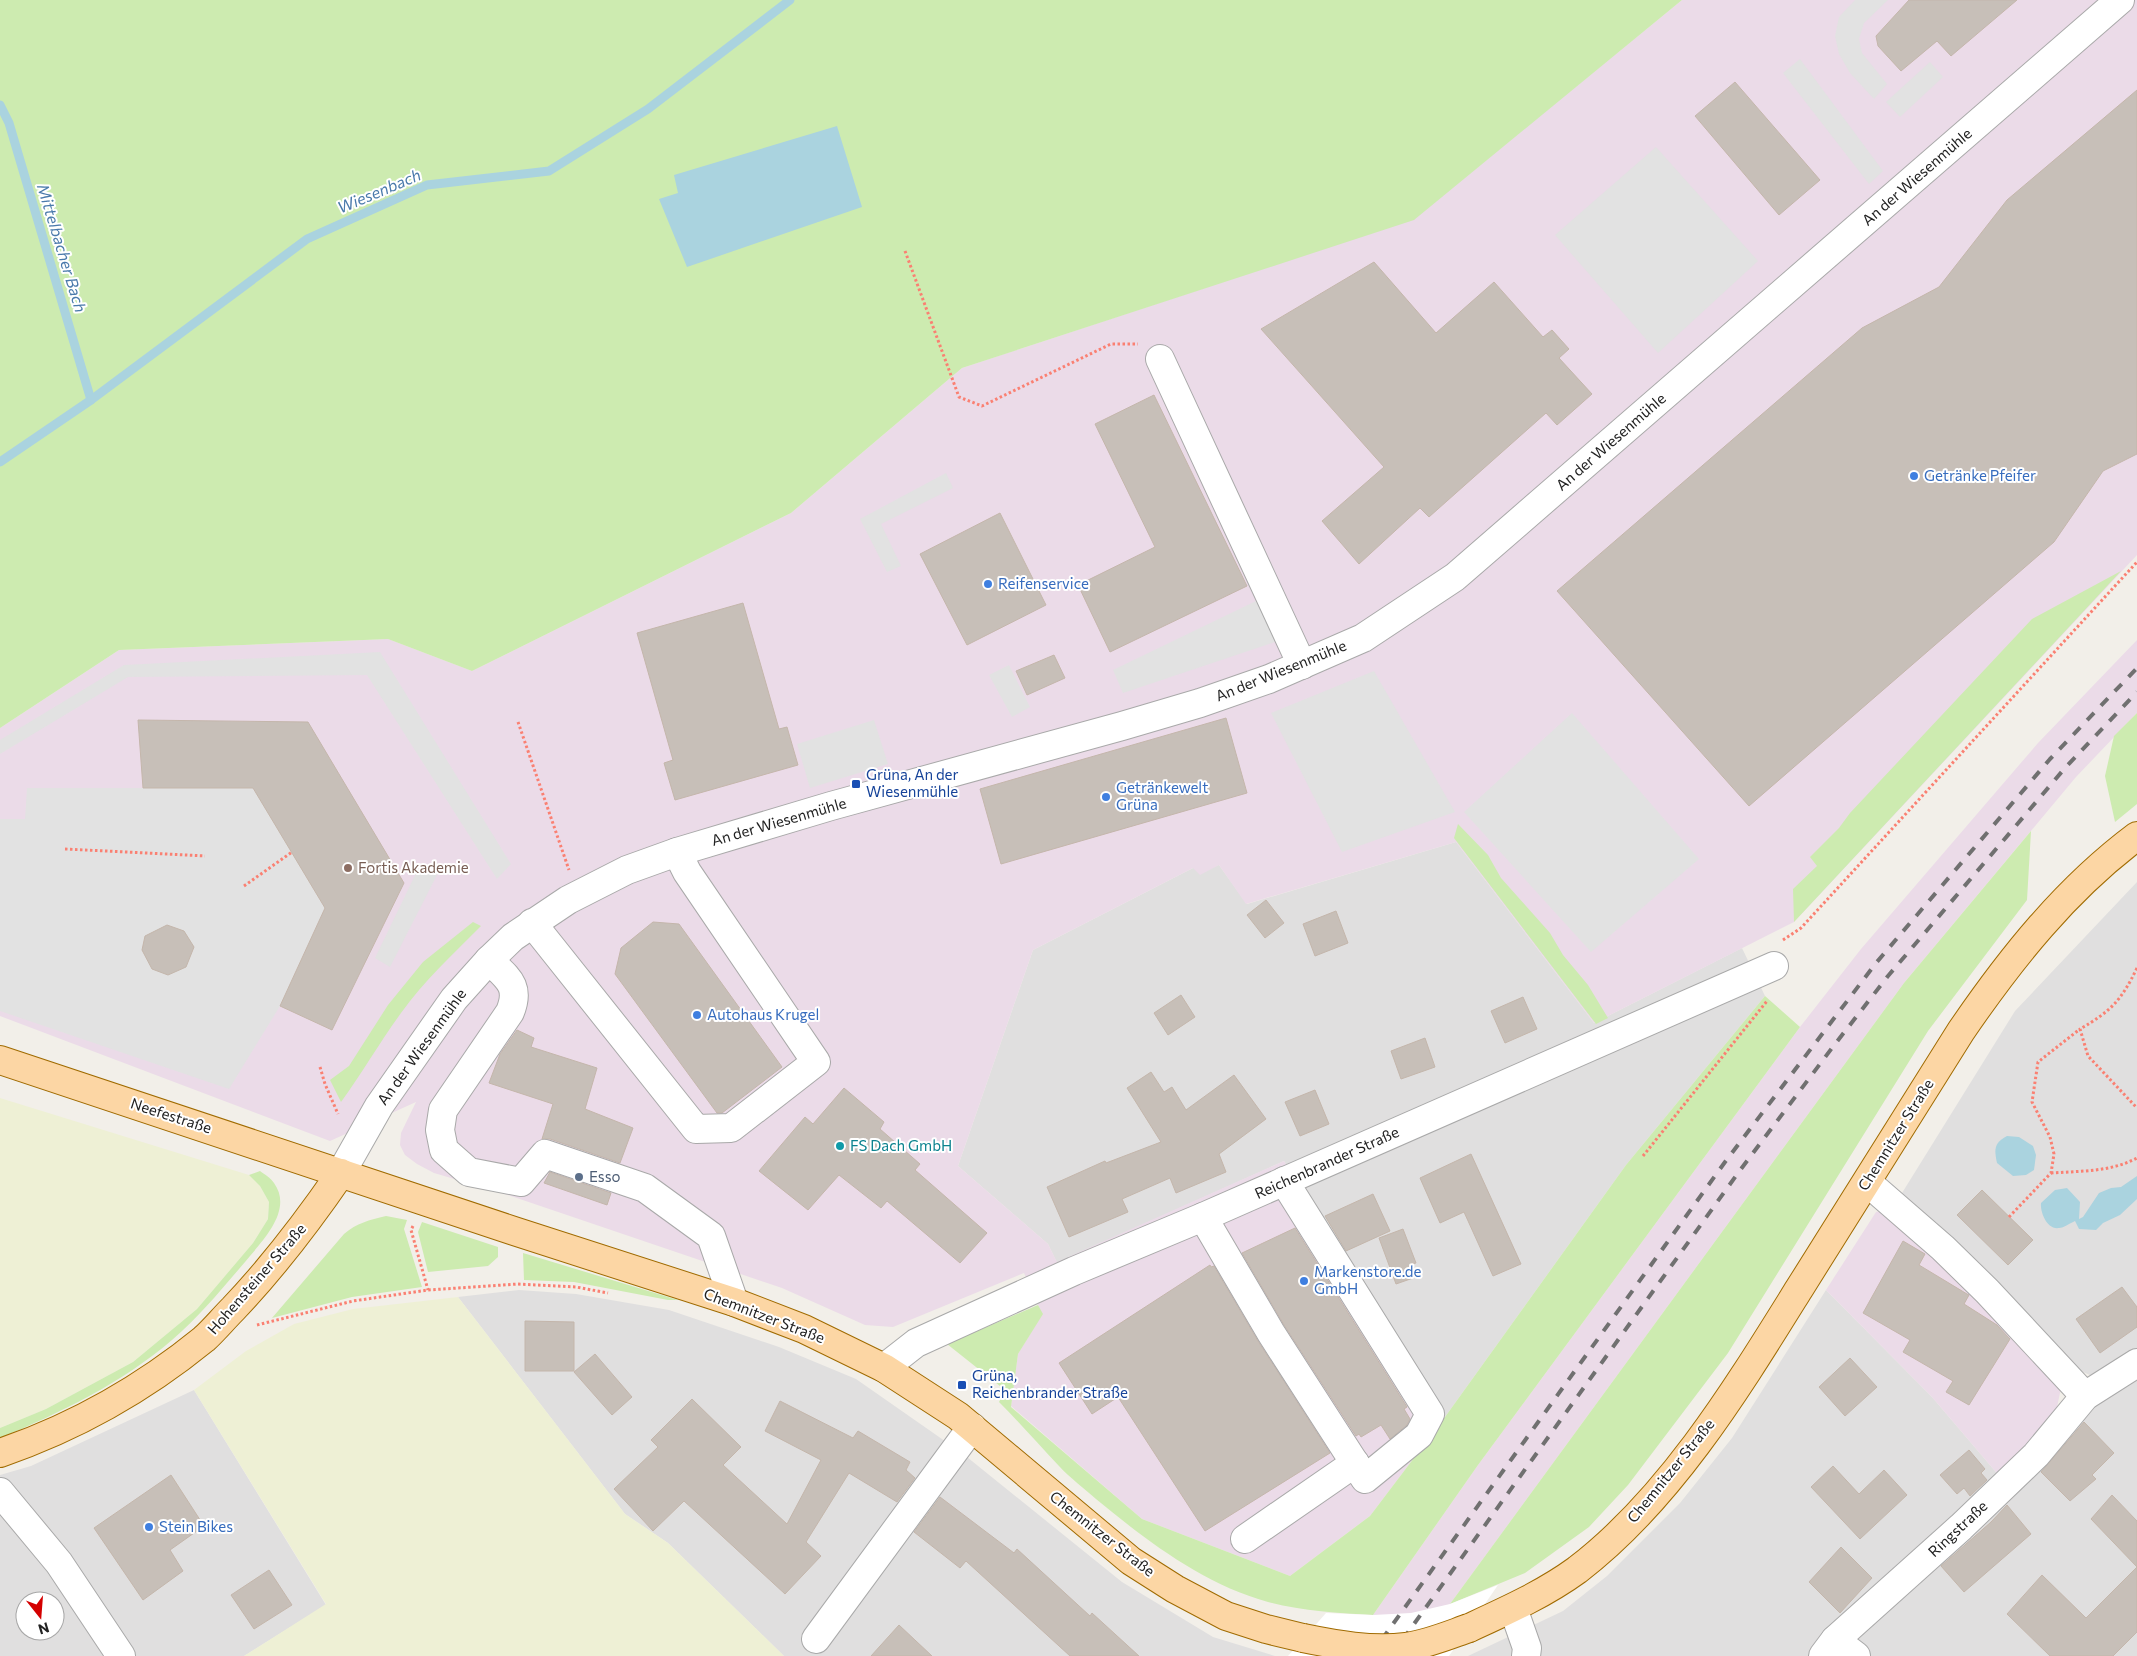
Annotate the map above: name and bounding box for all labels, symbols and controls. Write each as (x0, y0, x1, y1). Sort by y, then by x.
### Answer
street label: An der Wiesenmühle (1858, 124, 1975, 229)
water label: Wiesenbach (334, 164, 423, 217)
water label: Mittelbacher Bach (34, 181, 91, 314)
street label: An der Wiesenmühle (1552, 389, 1669, 494)
place label: Getränke Pfeifer (1924, 466, 2036, 484)
marker: Getränke Pfeifer (1908, 470, 1920, 482)
place label: Reifenservice (998, 574, 1089, 592)
marker: Reifenservice (982, 578, 994, 590)
street label: An der Wiesenmühle (1213, 636, 1349, 705)
place label: Grüna, An der Wiesenmühle (866, 765, 959, 800)
marker: Grüna, An der Wiesenmühle (850, 778, 862, 790)
place label: Getränkewelt Grüna (1116, 778, 1208, 813)
marker: Getränkewelt Grüna (1100, 791, 1112, 803)
street label: An der Wiesenmühle (709, 793, 848, 849)
place label: Fortis Akademie (358, 858, 469, 876)
marker: Fortis Akademie (342, 862, 354, 874)
street label: An der Wiesenmühle (373, 985, 469, 1108)
place label: Autohaus Krugel (707, 1005, 819, 1023)
marker: Autohaus Krugel (691, 1009, 703, 1021)
street label: Chemnitzer Straße (1854, 1075, 1937, 1194)
street label: Neefestraße (129, 1093, 214, 1137)
street label: Reichenbrander Straße (1252, 1122, 1402, 1202)
place label: FS Dach GmbH (850, 1136, 952, 1154)
marker: FS Dach GmbH (834, 1140, 846, 1152)
place label: Esso (589, 1167, 620, 1185)
marker: Esso (573, 1171, 585, 1183)
street label: Hohensteiner Straße (203, 1219, 309, 1337)
place label: Markenstore.de GmbH (1314, 1262, 1422, 1297)
marker: Markenstore.de GmbH (1298, 1275, 1310, 1287)
street label: Chemnitzer Straße (701, 1284, 827, 1346)
place label: Grüna, Reichenbrander Straße (972, 1366, 1128, 1401)
marker: Grüna, Reichenbrander Straße (956, 1379, 968, 1391)
street label: Chemnitzer Straße (1623, 1415, 1718, 1526)
street label: Chemnitzer Straße (1047, 1487, 1159, 1580)
street label: Ringstraße (1924, 1496, 1991, 1560)
place label: Stein Bikes (159, 1517, 233, 1535)
marker: Stein Bikes (143, 1521, 155, 1533)
north arrow (15, 1591, 65, 1641)
text: N (36, 1619, 51, 1639)

